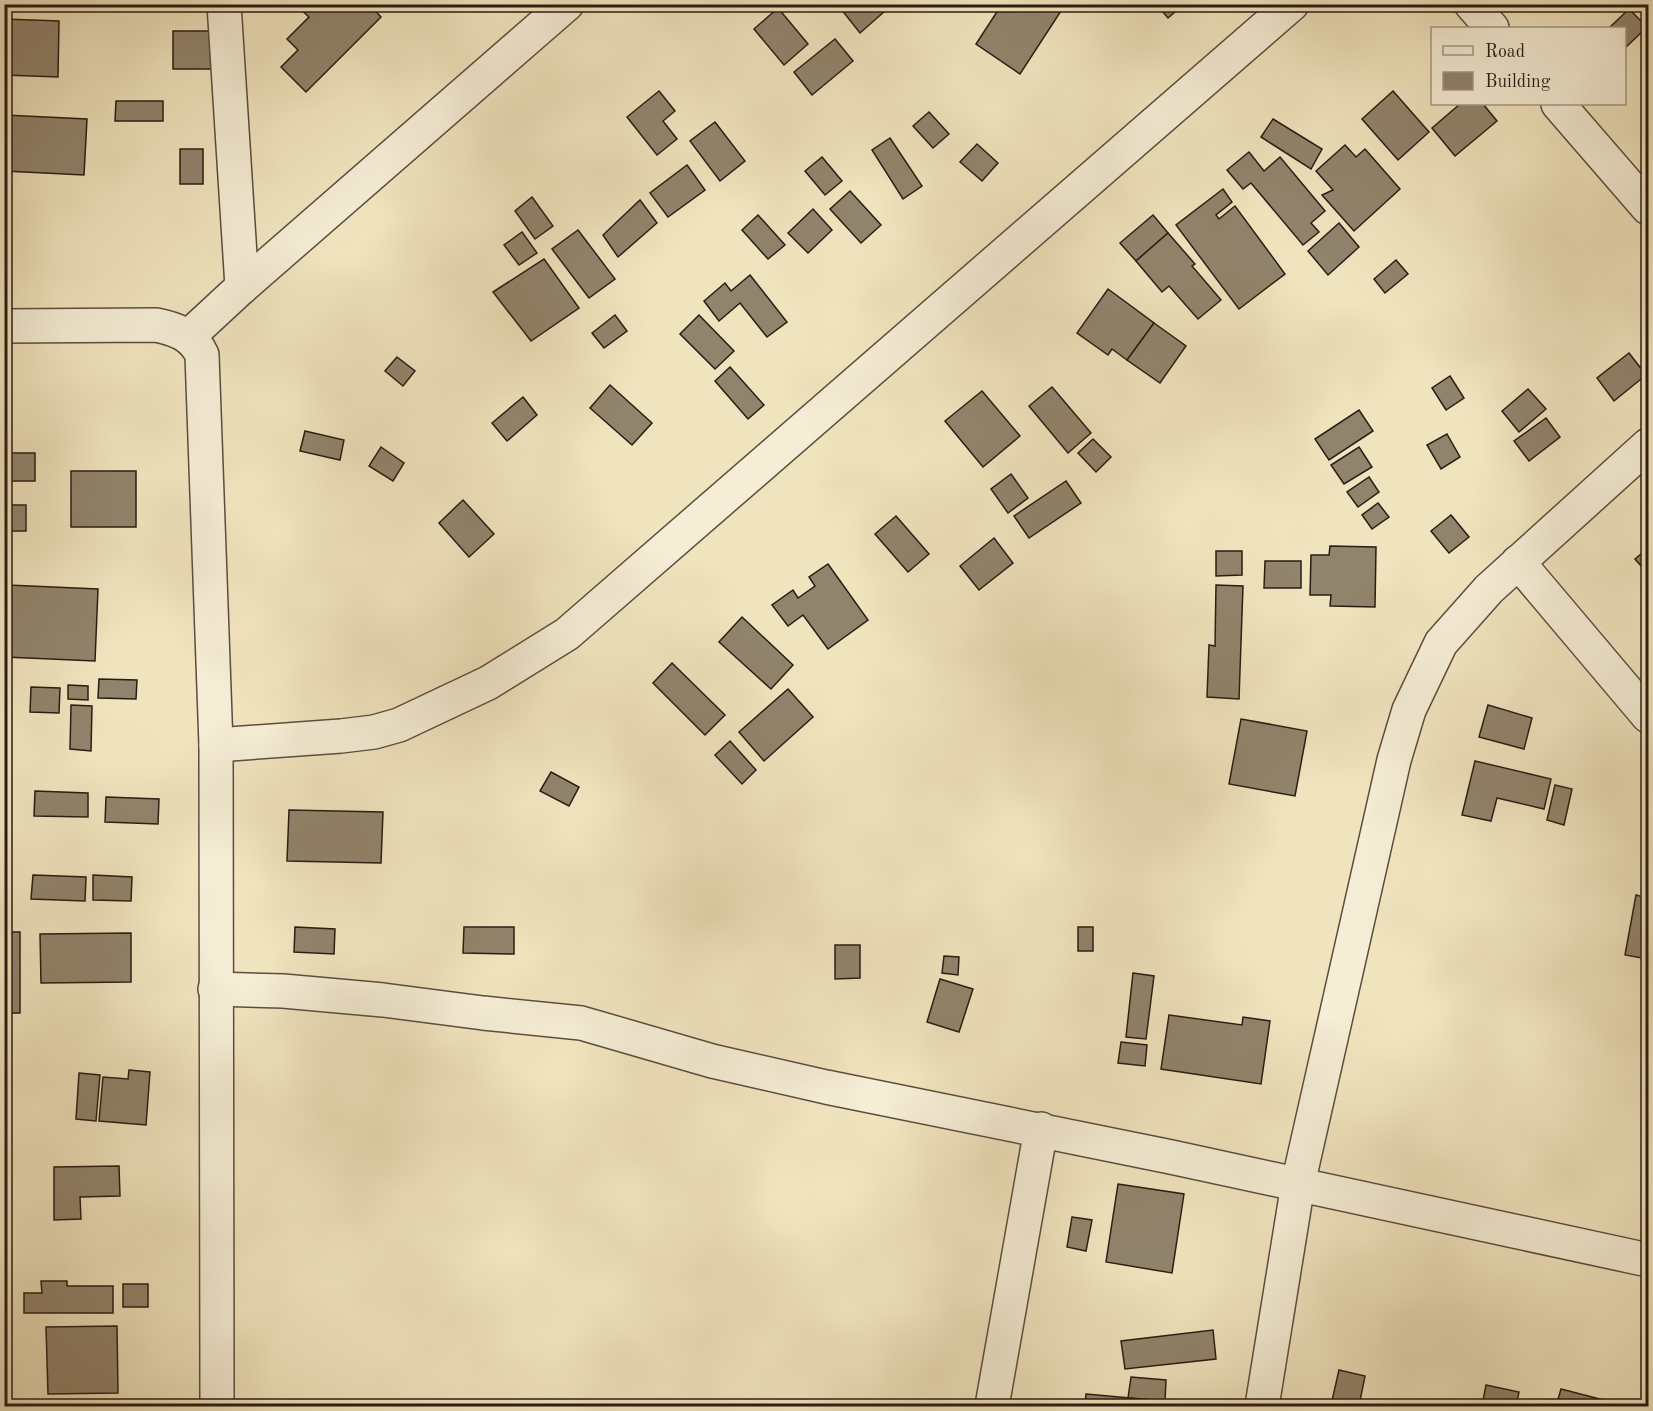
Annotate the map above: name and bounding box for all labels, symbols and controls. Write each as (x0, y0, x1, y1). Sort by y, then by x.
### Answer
legend (1431, 27, 1626, 105)
text: Road (1485, 43, 1525, 61)
text: Building (1485, 73, 1551, 91)

